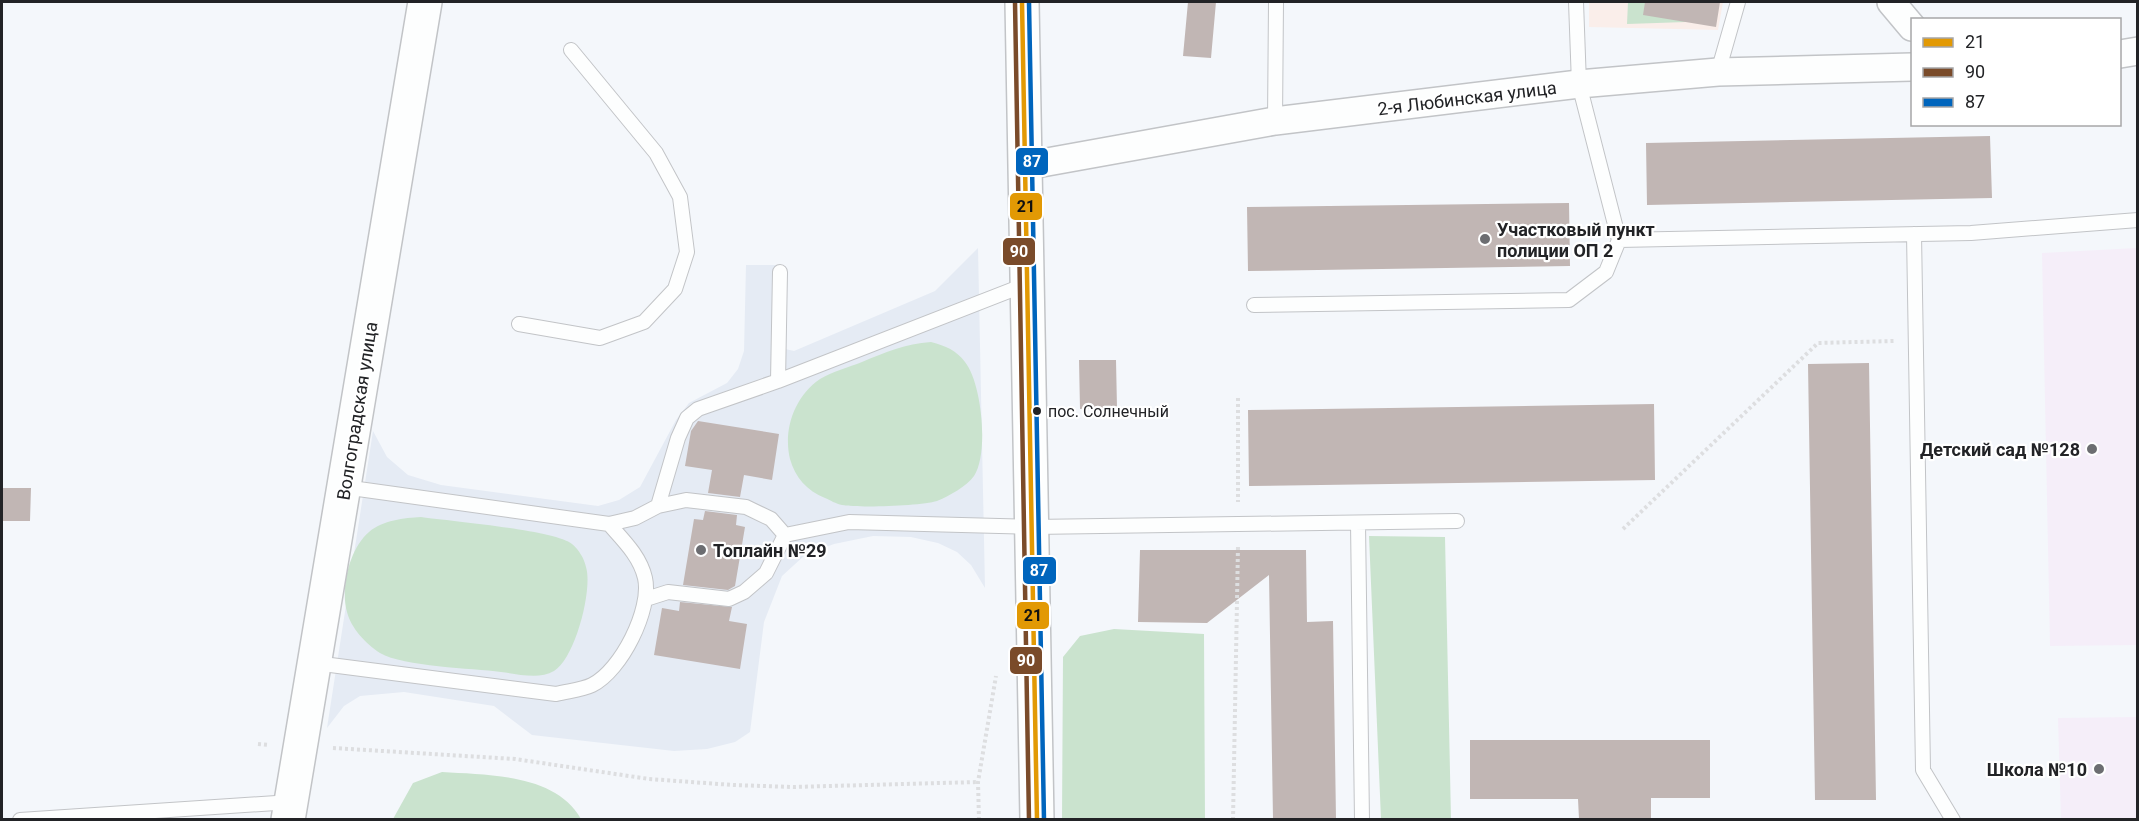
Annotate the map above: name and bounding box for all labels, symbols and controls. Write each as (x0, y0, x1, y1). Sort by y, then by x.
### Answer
legend (1911, 18, 2121, 126)
text: 21 (1965, 31, 1985, 52)
text: 90 (1965, 61, 1985, 82)
street label: 2-я Любинская улица (1376, 77, 1558, 119)
text: 87 (1965, 91, 1985, 112)
line badge: 87 (1015, 147, 1049, 176)
text: 87 (1023, 152, 1041, 171)
line badge: 21 (1009, 192, 1043, 221)
text: 21 (1017, 197, 1035, 216)
place label: Участковый пункт полиции ОП 2 (1497, 219, 1655, 261)
marker: Участковый пункт полиции ОП 2 (1478, 232, 1492, 246)
line badge: 90 (1002, 237, 1036, 266)
text: 90 (1010, 242, 1028, 261)
street label: Волгоградская улица (333, 320, 381, 502)
place label: пос. Солнечный (1048, 402, 1169, 421)
marker: пос. Солнечный (1031, 405, 1043, 417)
place label: Детский сад №128 (1920, 439, 2080, 460)
marker: Детский сад №128 (2085, 442, 2099, 456)
place label: Топлайн №29 (713, 540, 827, 561)
marker: Топлайн №29 (694, 543, 708, 557)
line badge: 87 (1022, 556, 1057, 585)
text: 87 (1030, 561, 1048, 580)
line badge: 21 (1016, 601, 1050, 630)
text: 21 (1024, 606, 1042, 625)
line badge: 90 (1009, 646, 1043, 675)
text: 90 (1017, 651, 1035, 670)
place label: Школа №10 (1987, 759, 2087, 780)
marker: Школа №10 (2092, 762, 2106, 776)

